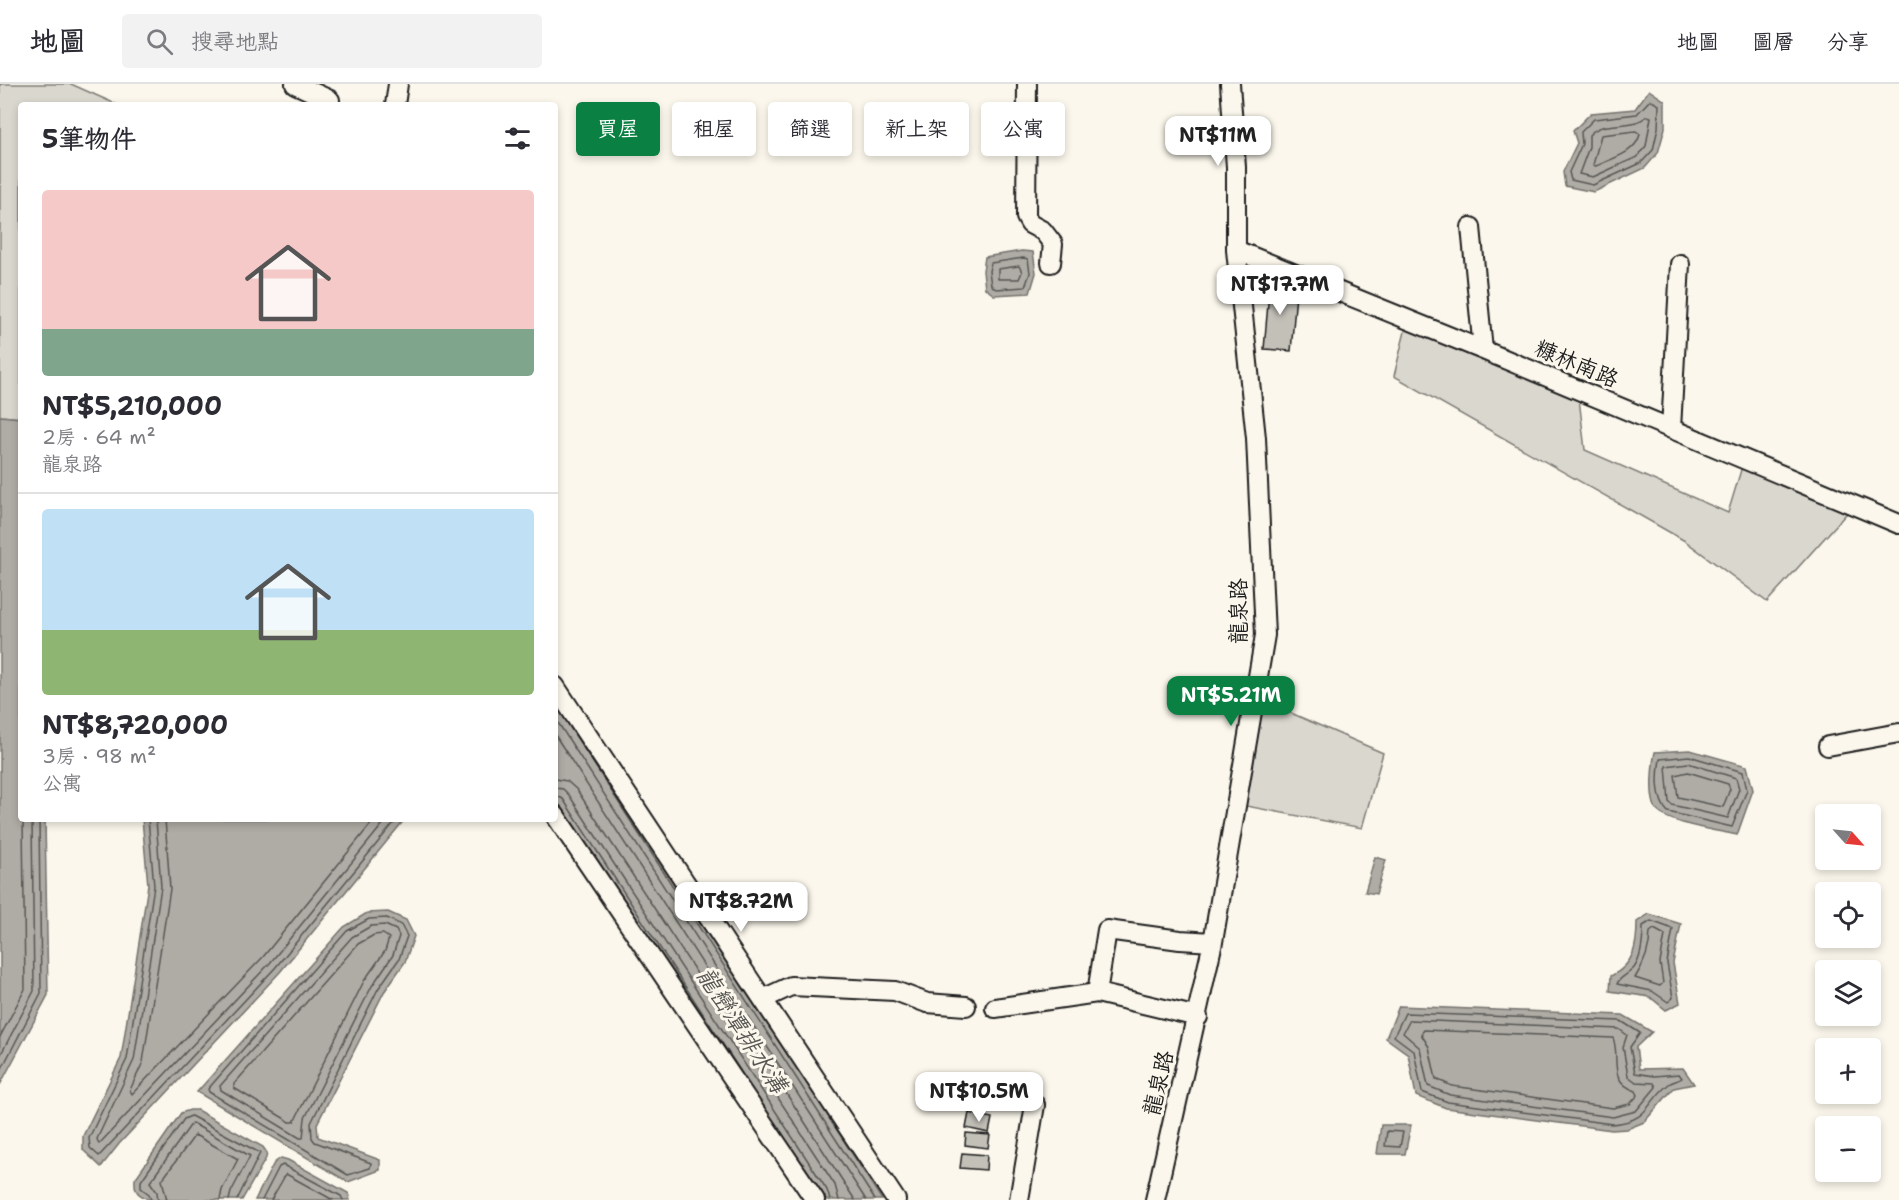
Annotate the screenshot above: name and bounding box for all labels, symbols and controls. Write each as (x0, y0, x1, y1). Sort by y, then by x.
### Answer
search box (122, 14, 542, 68)
text: 地圖 (30, 22, 86, 60)
icon: search (143, 25, 176, 58)
text: 搜尋地點 (191, 27, 279, 56)
text: 地圖 (1677, 28, 1719, 56)
text: 圖層 (1752, 28, 1794, 56)
text: 分享 (1827, 28, 1869, 56)
chip: 買屋 (576, 102, 660, 156)
chip: 租屋 (672, 102, 756, 156)
chip: 篩選 (768, 102, 852, 156)
chip: 新上架 (864, 102, 969, 156)
chip: 公寓 (981, 102, 1065, 156)
pin: NT$11M (1169, 116, 1267, 167)
text: 5筆物件 (42, 121, 136, 156)
icon: filters (501, 122, 534, 155)
text: NT$11M (1179, 122, 1257, 148)
icon: home (234, 229, 342, 337)
pin: NT$17.7M (1218, 265, 1342, 316)
text: NT$17.7M (1231, 271, 1329, 297)
street label: 糠林南路 (1531, 333, 1623, 394)
text: NT$5,210,000 (42, 388, 222, 423)
text: 2房 · 64 m² (42, 424, 156, 450)
text: 龍泉路 (42, 451, 102, 477)
icon: home (234, 548, 342, 656)
street label: 龍泉路 (1224, 578, 1253, 644)
pin: NT$5.21M (1169, 676, 1293, 727)
text: NT$5.21M (1181, 682, 1281, 708)
text: NT$8,720,000 (42, 707, 228, 742)
text: 3房 · 98 m² (42, 743, 156, 769)
text: 公寓 (42, 770, 82, 796)
north arrow (1815, 804, 1881, 870)
map controls (1815, 804, 1881, 1182)
pin: NT$8.72M (679, 882, 803, 933)
button: locate (1815, 882, 1881, 948)
text: NT$8.72M (689, 888, 793, 914)
button: layers (1815, 960, 1881, 1026)
water label: 龍巒潭排水溝 (689, 961, 796, 1101)
button: + (1815, 1038, 1881, 1104)
street label: 龍泉路 (1137, 1048, 1180, 1119)
pin: NT$10.5M (917, 1072, 1041, 1123)
text: NT$10.5M (929, 1078, 1029, 1104)
button: − (1815, 1116, 1881, 1182)

